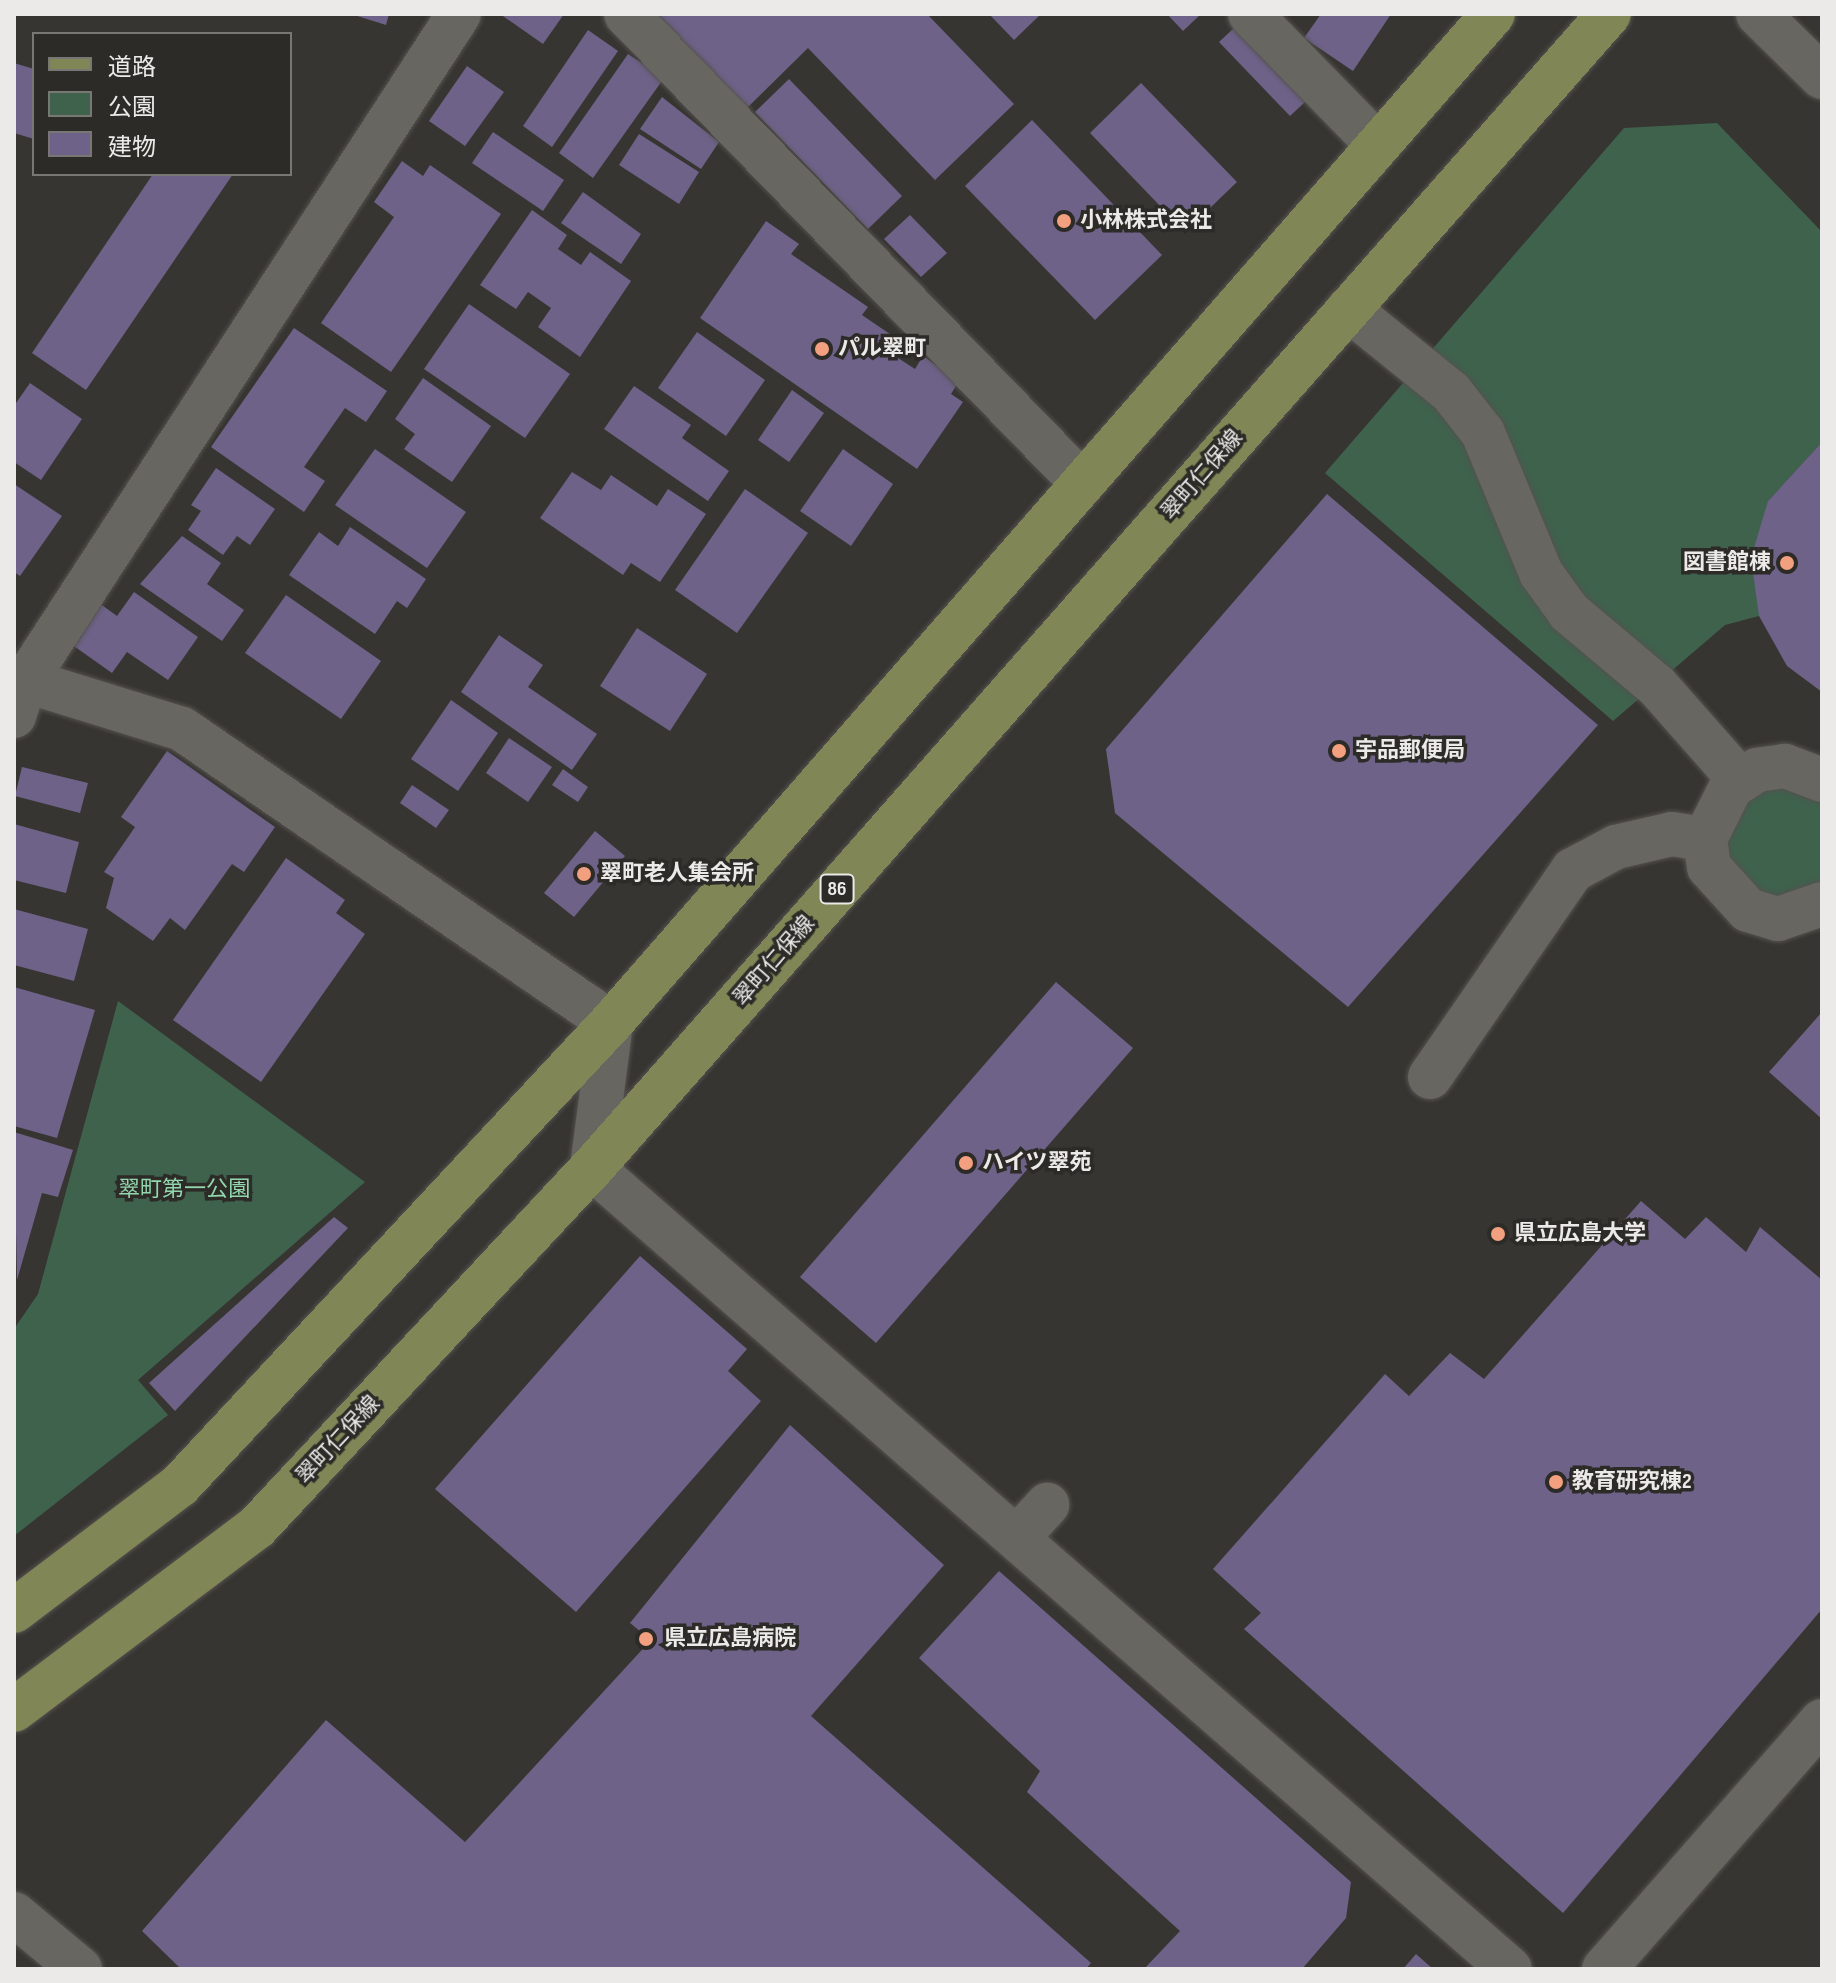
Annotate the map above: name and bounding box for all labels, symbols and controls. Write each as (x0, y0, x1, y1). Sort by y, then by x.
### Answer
legend (32, 32, 292, 176)
text: 道路 (108, 53, 156, 82)
text: 公園 (108, 93, 156, 122)
text: 建物 (108, 133, 156, 162)
place label: 小林株式会社 (1080, 208, 1212, 234)
marker: 小林株式会社 (1055, 212, 1073, 230)
place label: パル翠町 (838, 336, 926, 362)
marker: パル翠町 (813, 340, 831, 358)
street label: 翠町仁保線 (1156, 425, 1248, 525)
place label: 図書館棟 (1683, 550, 1771, 576)
marker: 図書館棟 (1778, 554, 1796, 572)
place label: 宇品郵便局 (1355, 738, 1465, 764)
marker: 宇品郵便局 (1330, 742, 1348, 760)
place label: 翠町老人集会所 (600, 861, 754, 887)
marker: 翠町老人集会所 (575, 865, 593, 883)
road number: 86 (819, 873, 855, 905)
street label: 翠町仁保線 (728, 911, 820, 1011)
place label: ハイツ翠苑 (982, 1150, 1092, 1176)
marker: ハイツ翠苑 (957, 1154, 975, 1172)
park label: 翠町第一公園 (118, 1177, 250, 1203)
place label: 県立広島大学 (1514, 1221, 1646, 1247)
marker: 県立広島大学 (1489, 1225, 1507, 1243)
street label: 翠町仁保線 (291, 1391, 385, 1489)
place label: 教育研究棟2 (1572, 1469, 1692, 1495)
marker: 教育研究棟2 (1547, 1473, 1565, 1491)
place label: 県立広島病院 (664, 1626, 796, 1652)
marker: 県立広島病院 (635, 1628, 657, 1650)

